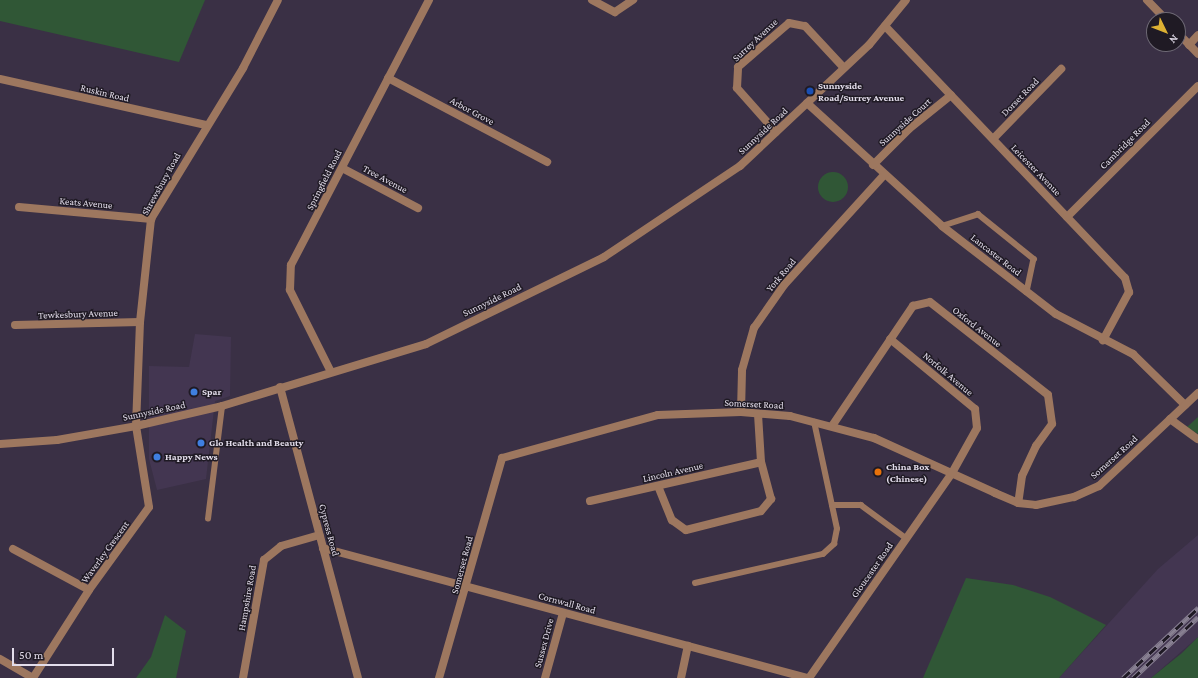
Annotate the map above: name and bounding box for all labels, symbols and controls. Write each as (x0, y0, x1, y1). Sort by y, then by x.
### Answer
north arrow (1146, 12, 1186, 52)
street label: Surrey Avenue (730, 16, 780, 64)
text: N (1167, 33, 1181, 46)
street label: Dorset Road (999, 75, 1041, 119)
place label: Sunnyside Road/Surrey Avenue (818, 79, 904, 102)
street label: Ruskin Road (80, 82, 130, 104)
marker: Sunnyside Road/Surrey Avenue (805, 86, 815, 96)
street label: Arbor Grove (448, 94, 496, 128)
street label: Sunnyside Court (876, 95, 934, 149)
street label: Sunnyside Road (736, 105, 790, 157)
street label: Cambridge Road (1097, 116, 1153, 172)
street label: Leicester Avenue (1008, 142, 1064, 198)
street label: Springfield Road (304, 148, 344, 212)
street label: Shrewsbury Road (139, 151, 183, 217)
street label: Tree Avenue (361, 162, 409, 196)
street label: Keats Avenue (59, 195, 113, 211)
street label: Lancaster Road (968, 231, 1024, 279)
street label: York Road (764, 256, 798, 294)
street label: Sunnyside Road (461, 281, 523, 319)
street label: Oxford Avenue (950, 304, 1004, 350)
street label: Tewkesbury Avenue (38, 307, 118, 321)
street label: Norfolk Avenue (921, 350, 975, 398)
place label: Spar (202, 386, 221, 398)
marker: Spar (189, 387, 199, 397)
street label: Somerset Road (724, 396, 784, 412)
street label: Sunnyside Road (122, 399, 186, 423)
street label: Somerset Road (1088, 433, 1140, 481)
place label: Glo Health and Beauty (209, 437, 303, 449)
marker: Glo Health and Beauty (196, 438, 206, 448)
place label: Happy News (165, 451, 218, 463)
marker: Happy News (152, 452, 162, 462)
street label: Lincoln Avenue (642, 459, 704, 485)
place label: China Box (Chinese) (886, 460, 929, 484)
marker: China Box (Chinese) (873, 467, 883, 477)
street label: Cypress Road (316, 503, 342, 557)
street label: Waverley Crescent (78, 519, 132, 585)
street label: Somerset Road (449, 535, 475, 595)
street label: Gloucester Road (848, 540, 896, 600)
street label: Hampshire Road (235, 564, 259, 632)
street label: Cornwall Road (537, 590, 597, 616)
street label: Sussex Drive (532, 617, 556, 669)
scale bar (14, 640, 116, 666)
text: 50 m (19, 648, 43, 662)

